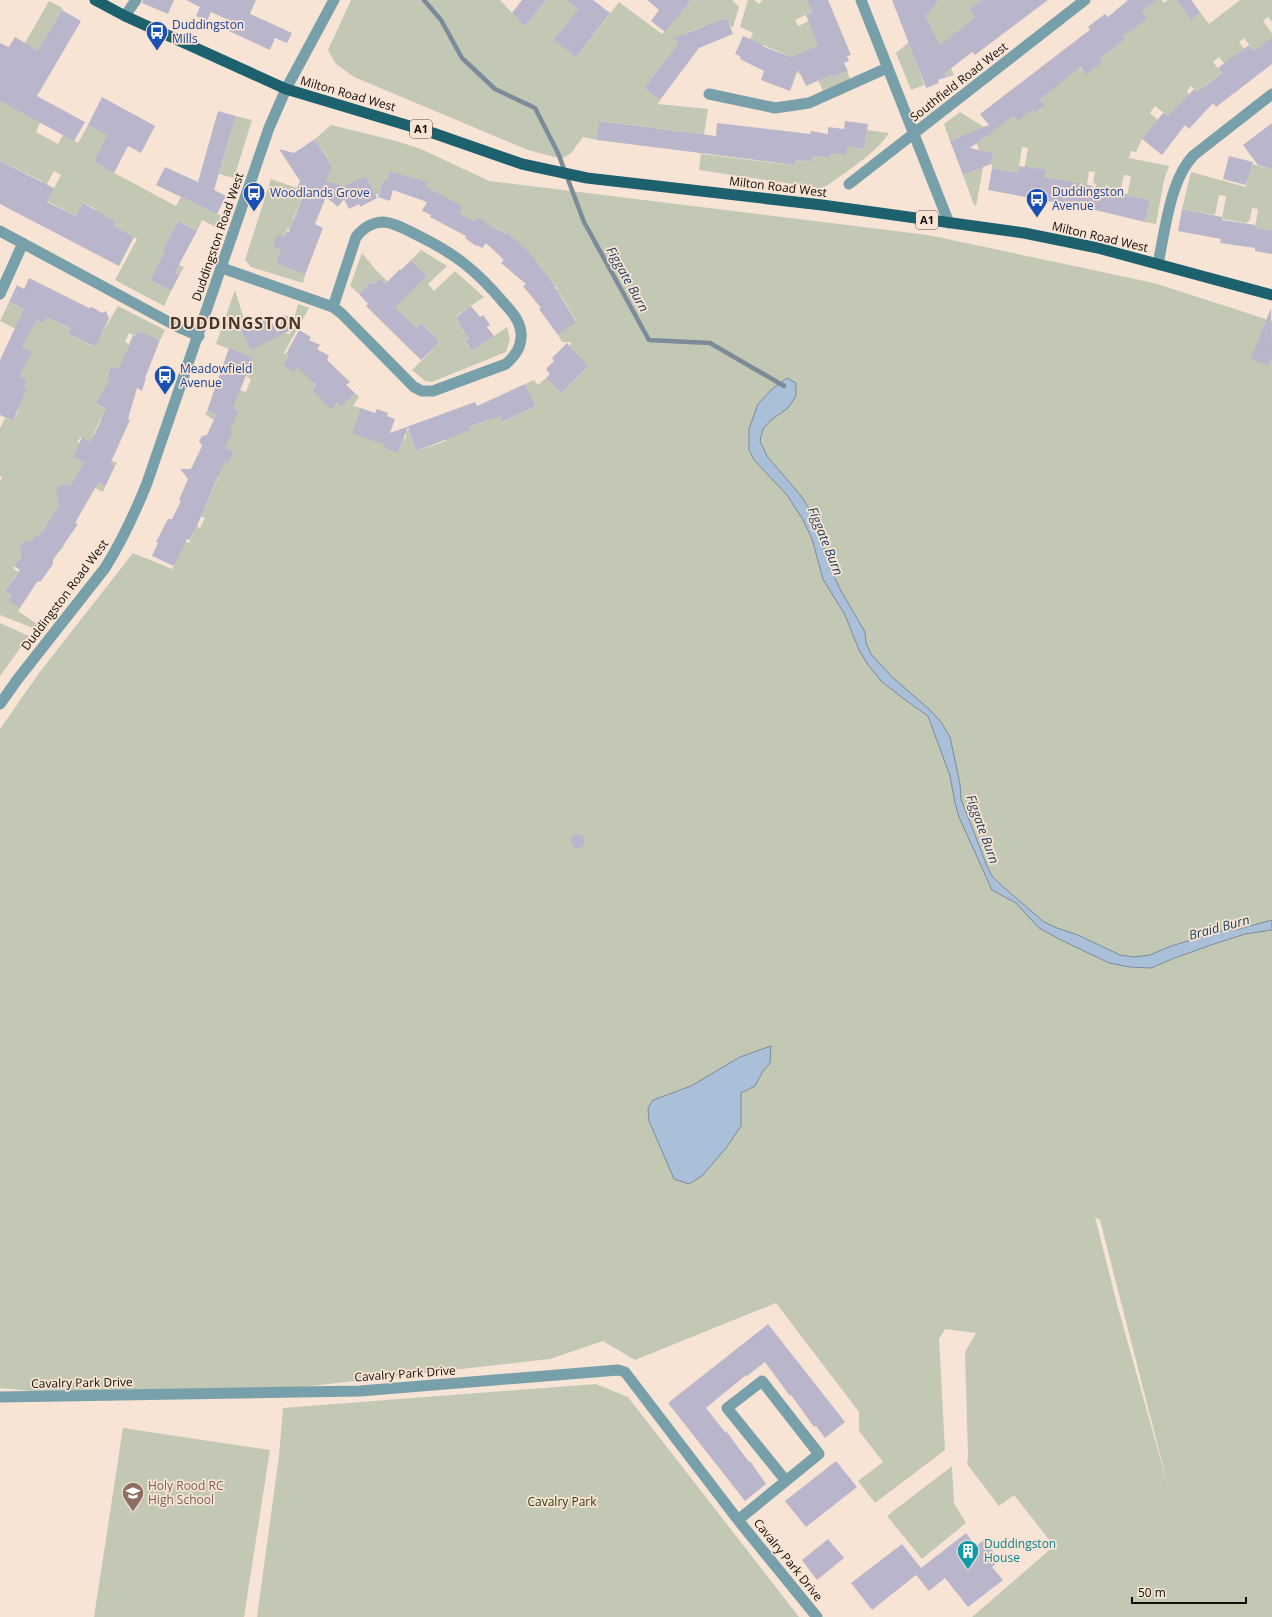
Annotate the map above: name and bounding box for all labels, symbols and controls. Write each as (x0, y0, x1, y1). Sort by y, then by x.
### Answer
place label: Duddingston Mills (172, 16, 244, 47)
bus stop icon: Duddingston Mills (144, 19, 170, 52)
street label: Southfield Road West (906, 38, 1011, 125)
street label: Milton Road West (299, 72, 398, 115)
road number: A1 (410, 120, 432, 138)
street label: Duddingston Road West (188, 170, 248, 303)
street label: Milton Road West (728, 172, 828, 201)
bus stop icon: Woodlands Grove (241, 180, 267, 213)
place label: Duddingston Avenue (1052, 183, 1124, 214)
place label: Woodlands Grove (270, 184, 370, 201)
bus stop icon: Duddingston Avenue (1024, 186, 1050, 219)
road number: A1 (916, 211, 938, 229)
street label: Milton Road West (1050, 217, 1150, 256)
water label: Figgate Burn (603, 243, 653, 315)
district label: DUDDINGSTON (170, 312, 302, 334)
place label: Meadowfield Avenue (180, 360, 252, 391)
bus stop icon: Meadowfield Avenue (152, 363, 178, 396)
water label: Figgate Burn (804, 504, 848, 578)
street label: Duddingston Road West (17, 536, 112, 654)
water label: Figgate Burn (962, 792, 1004, 866)
water label: Braid Burn (1187, 910, 1251, 944)
street label: Cavalry Park Drive (354, 1361, 456, 1386)
street label: Cavalry Park Drive (31, 1373, 133, 1392)
place label: Holy Rood RC High School (148, 1477, 224, 1508)
school or university icon: Holy Rood RC High School (120, 1480, 146, 1513)
park label: Cavalry Park (527, 1493, 597, 1510)
street label: Cavalry Park Drive (750, 1515, 827, 1605)
place label: Duddingston House (984, 1535, 1056, 1566)
building icon: Duddingston House (955, 1538, 981, 1571)
scale bar (1132, 1579, 1246, 1605)
text: 50 m (1138, 1584, 1166, 1601)

